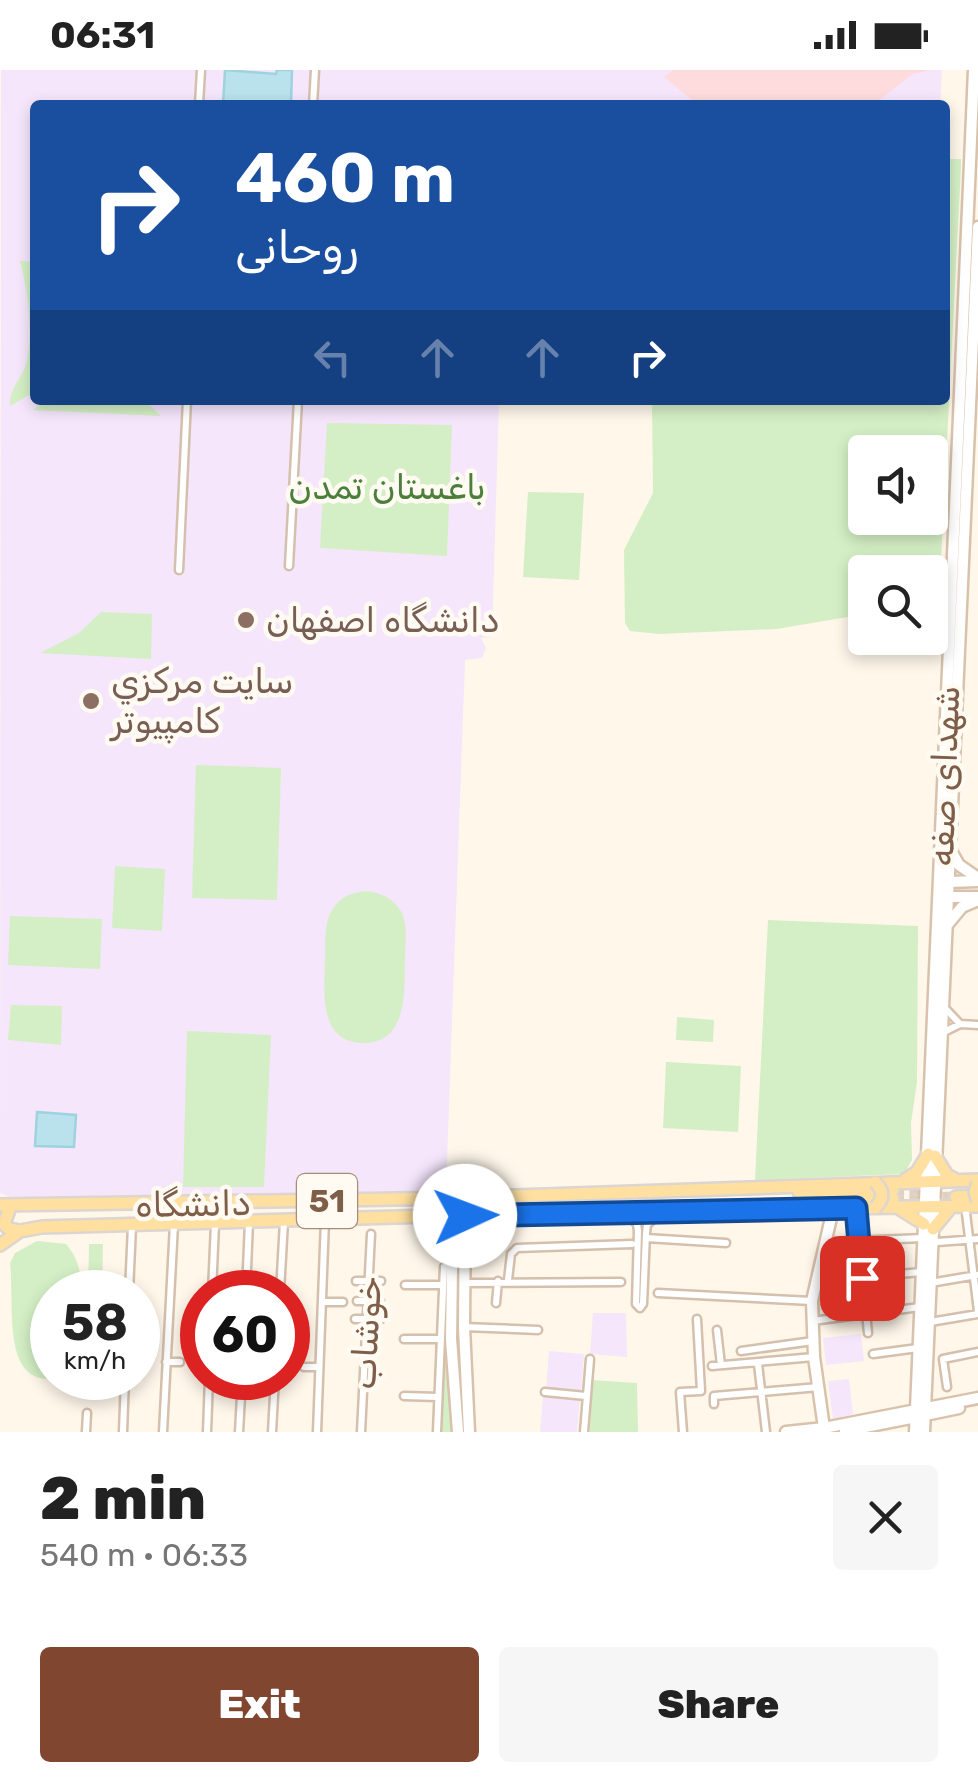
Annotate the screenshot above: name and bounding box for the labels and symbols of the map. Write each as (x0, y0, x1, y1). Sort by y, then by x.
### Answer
park label: باغستان تمدن (288, 466, 486, 508)
place label: دانشگاه اصفهان (266, 599, 499, 641)
marker: دانشگاه اصفهان (235, 609, 257, 631)
place label: سايت مرکزي کامپيوتر (109, 660, 293, 744)
street label: شهدای صفه (920, 685, 968, 867)
marker: سايت مرکزي کامپيوتر (80, 690, 102, 712)
position arrow (413, 1164, 517, 1268)
road number: 51 (297, 1174, 357, 1228)
street label: دانشگاه (135, 1182, 251, 1226)
pin (820, 1236, 905, 1321)
speed limit sign: 60 (180, 1270, 310, 1400)
street label: خوشاب (342, 1275, 390, 1391)

